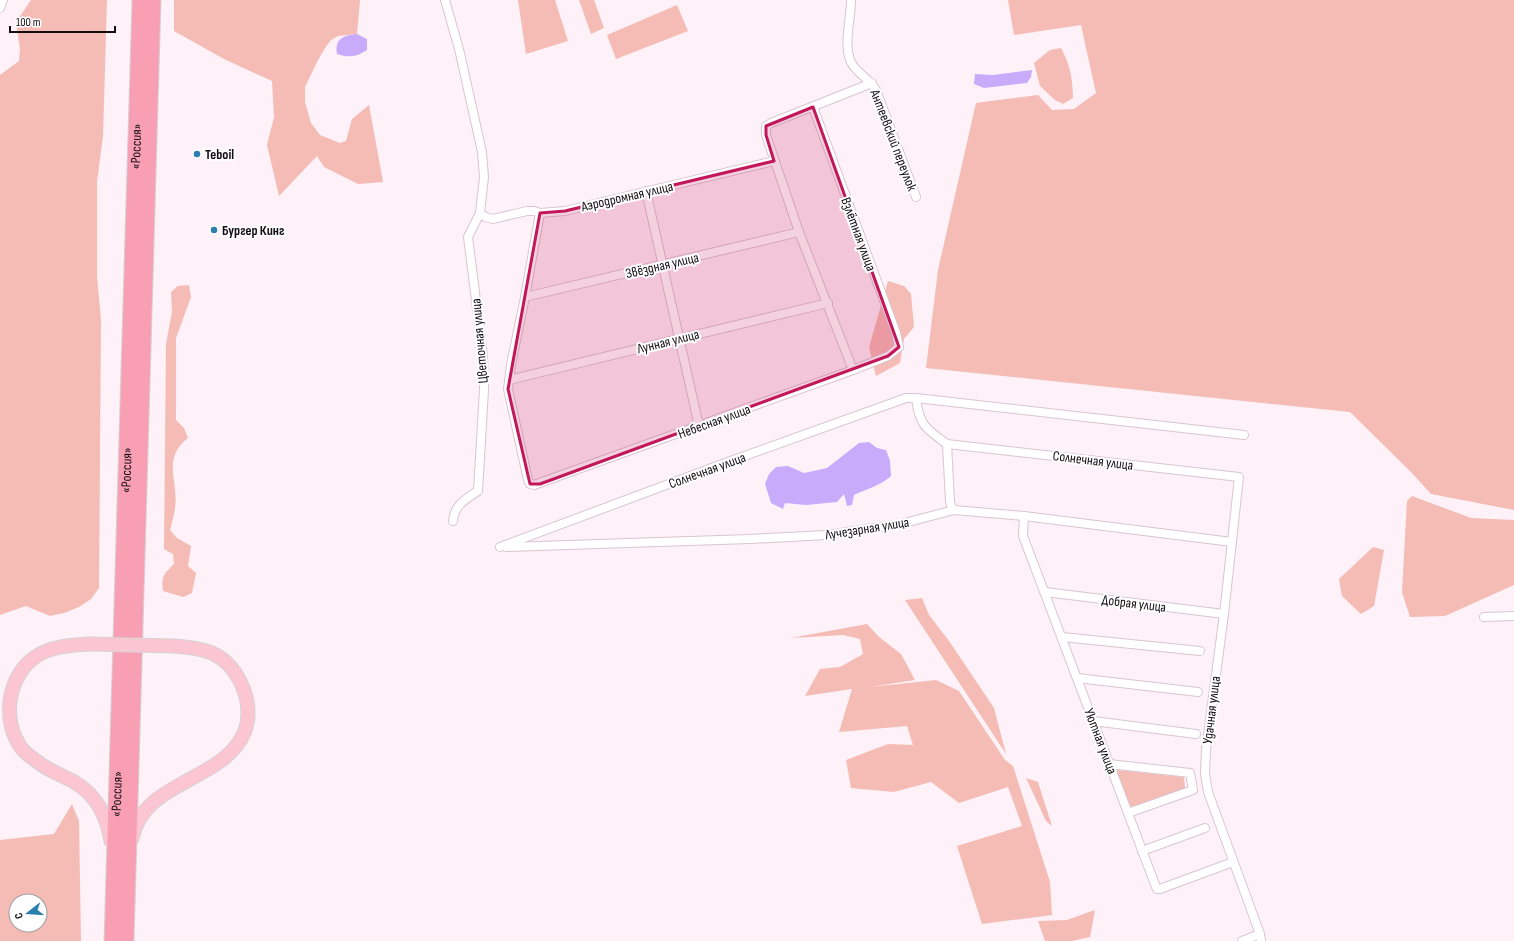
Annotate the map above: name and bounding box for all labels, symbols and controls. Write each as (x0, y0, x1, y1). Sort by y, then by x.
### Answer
scale bar (10, 8, 115, 34)
text: 100 m (16, 15, 41, 30)
street label: Антеевский переулок (866, 86, 921, 194)
street label: «Россия» (127, 123, 145, 169)
place label: Teboil (205, 146, 234, 163)
marker: Teboil (192, 149, 202, 159)
street label: Аэродромная улица (579, 178, 675, 216)
street label: Взлётная улица (837, 195, 880, 273)
place label: Бургер Кинг (222, 222, 285, 239)
marker: Бургер Кинг (209, 225, 219, 235)
street label: Звёздная улица (624, 249, 700, 282)
street label: Цветочная улица (467, 298, 492, 384)
street label: Лунная улица (634, 326, 701, 358)
street label: Небесная улица (676, 400, 753, 442)
street label: «Россия» (117, 447, 136, 493)
street label: Солнечная улица (1052, 447, 1134, 474)
street label: Солнечная улица (666, 449, 748, 492)
street label: Лучезарная улица (823, 513, 910, 544)
street label: Добрая улица (1101, 591, 1167, 616)
street label: Удачная улица (1199, 675, 1224, 745)
street label: Уютная улица (1080, 706, 1121, 776)
street label: «Россия» (108, 771, 126, 817)
north arrow (8, 893, 48, 933)
text: С (12, 911, 26, 920)

